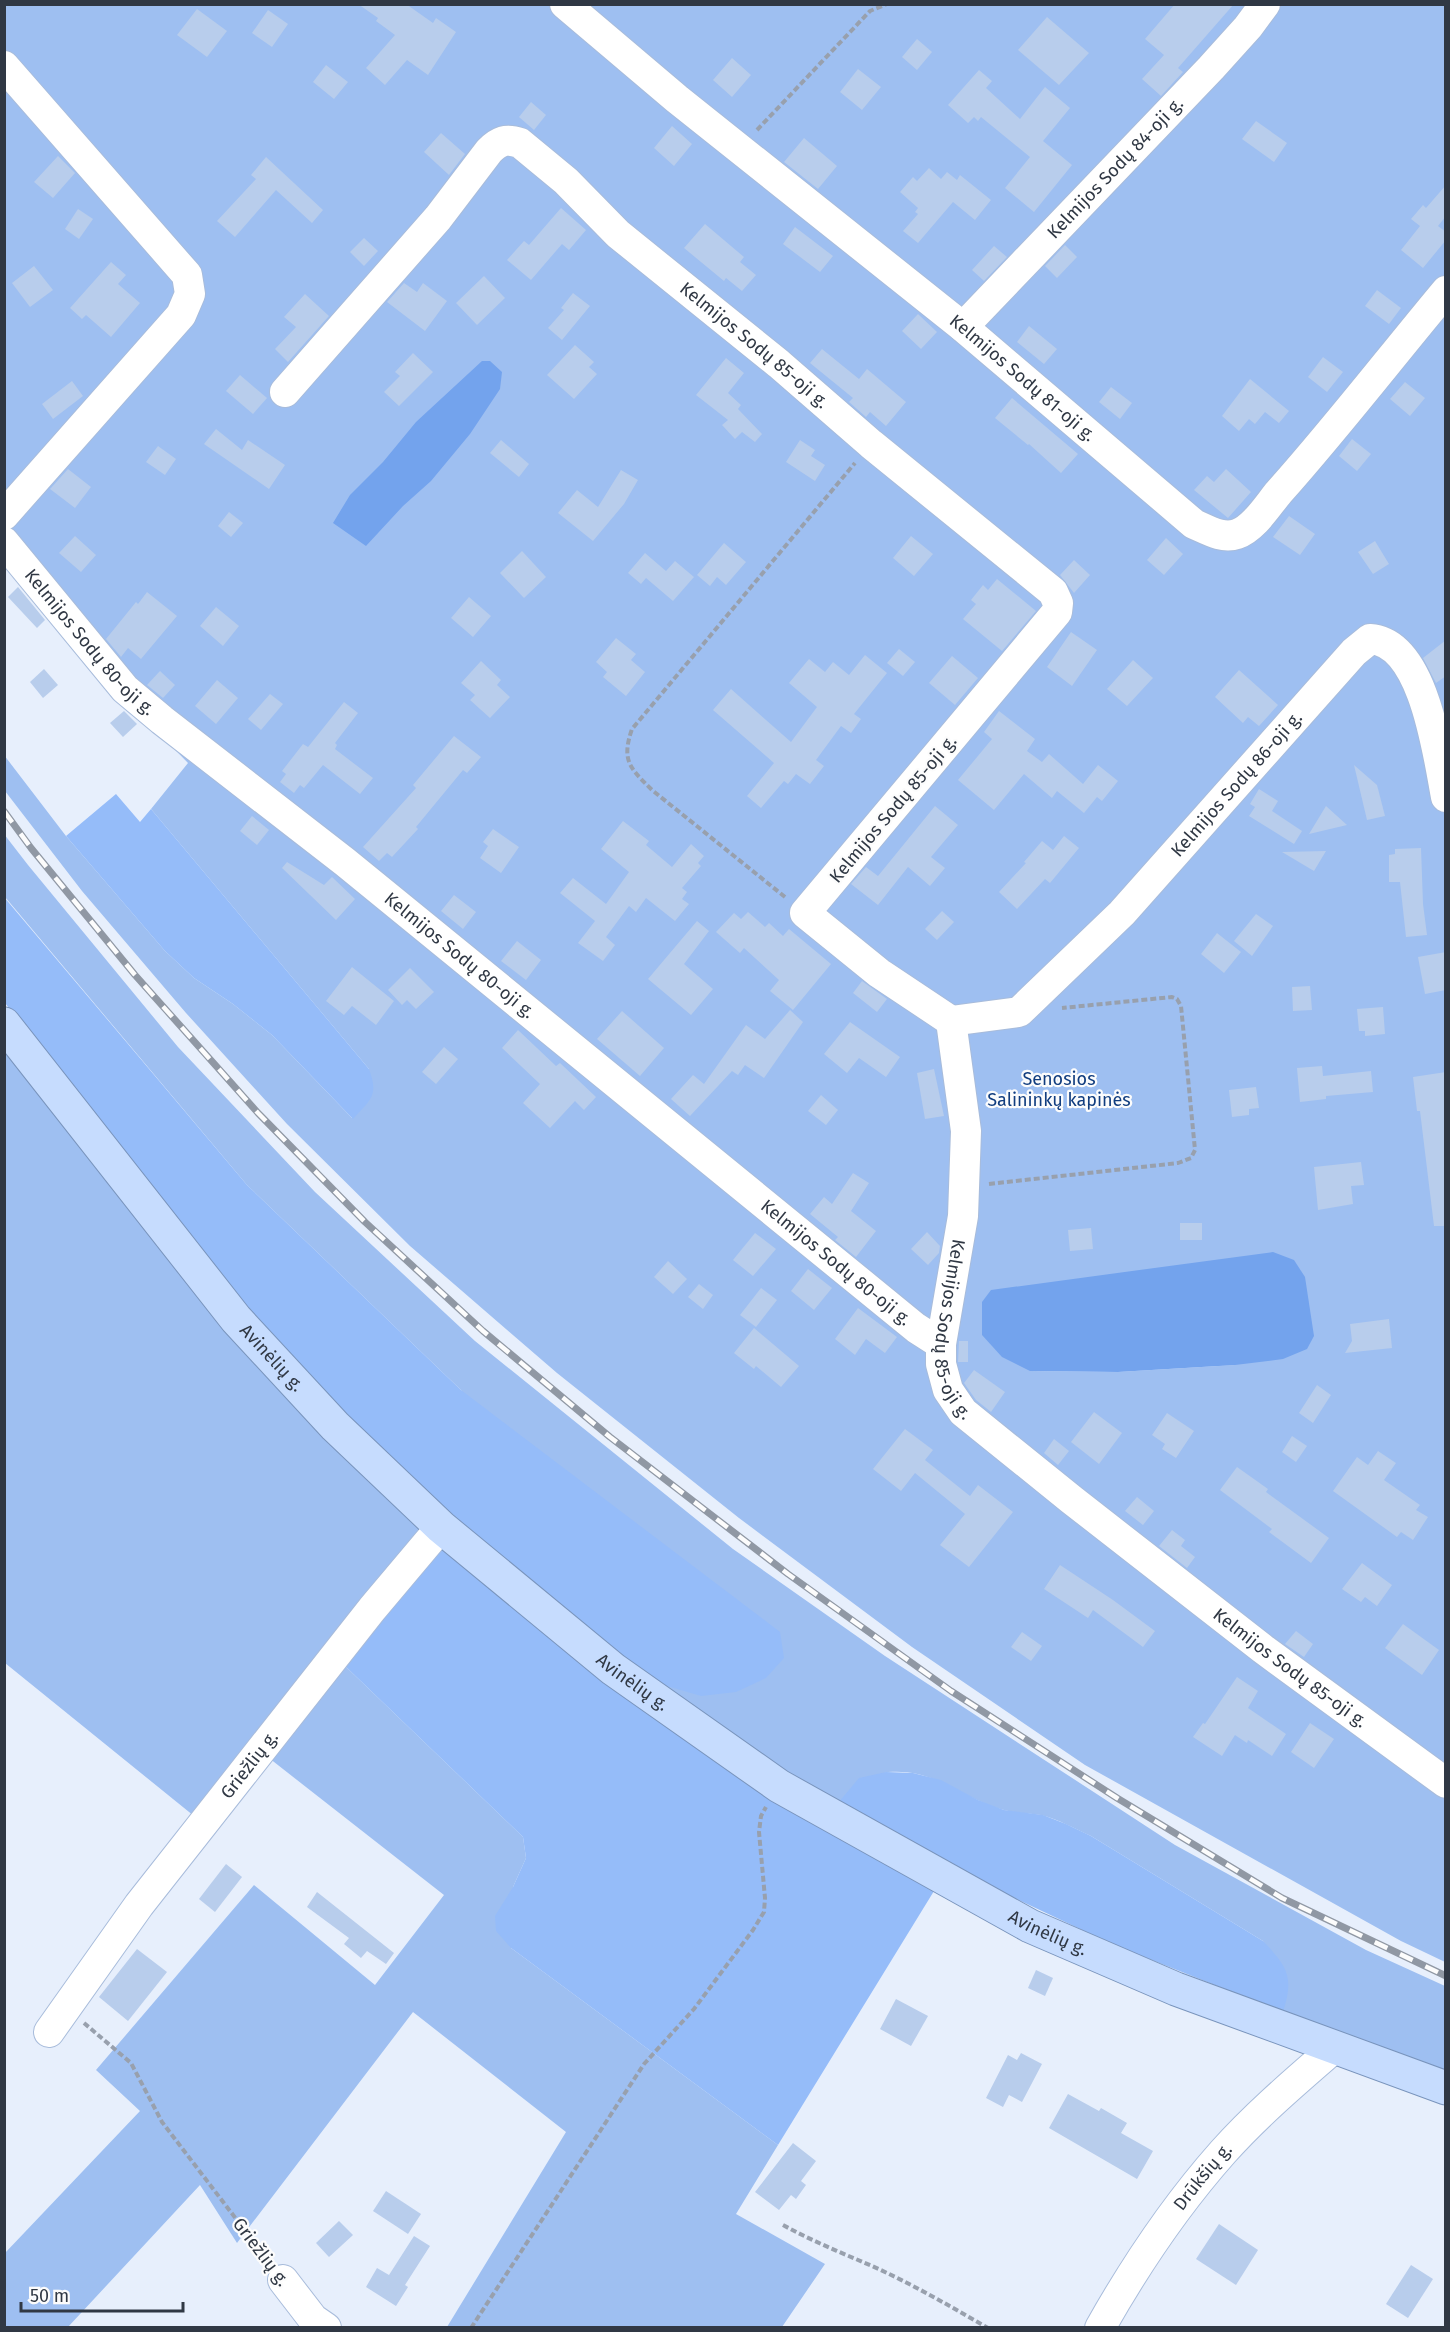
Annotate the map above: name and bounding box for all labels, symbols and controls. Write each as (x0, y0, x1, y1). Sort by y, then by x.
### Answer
street label: Kelmijos Sodų 84-oji g. (1043, 93, 1188, 243)
street label: Kelmijos Sodų 85-oji g. (675, 277, 833, 413)
street label: Kelmijos Sodų 81-oji g. (945, 310, 1100, 446)
street label: Kelmijos Sodų 80-oji g. (20, 565, 159, 720)
street label: Kelmijos Sodų 86-oji g. (1166, 707, 1307, 861)
street label: Kelmijos Sodų 85-oji g. (825, 731, 961, 887)
street label: Kelmijos Sodų 80-oji g. (380, 888, 539, 1023)
park label: Senosios Salininkų kapinės (987, 1068, 1131, 1111)
street label: Kelmijos Sodų 80-oji g. (756, 1195, 916, 1330)
street label: Kelmijos Sodų 85-oji g. (930, 1237, 975, 1425)
street label: Avinėlių g. (235, 1319, 308, 1396)
street label: Kelmijos Sodų 85-oji g. (1209, 1603, 1371, 1732)
street label: Avinėlių g. (592, 1649, 673, 1716)
street label: Griežlių g. (216, 1727, 283, 1803)
street label: Avinėlių g. (1005, 1905, 1090, 1960)
street label: Drūkšių g. (1169, 2138, 1237, 2215)
street label: Griežlių g. (228, 2213, 294, 2291)
scale bar (21, 2275, 183, 2313)
text: 50 m (30, 2285, 69, 2307)

